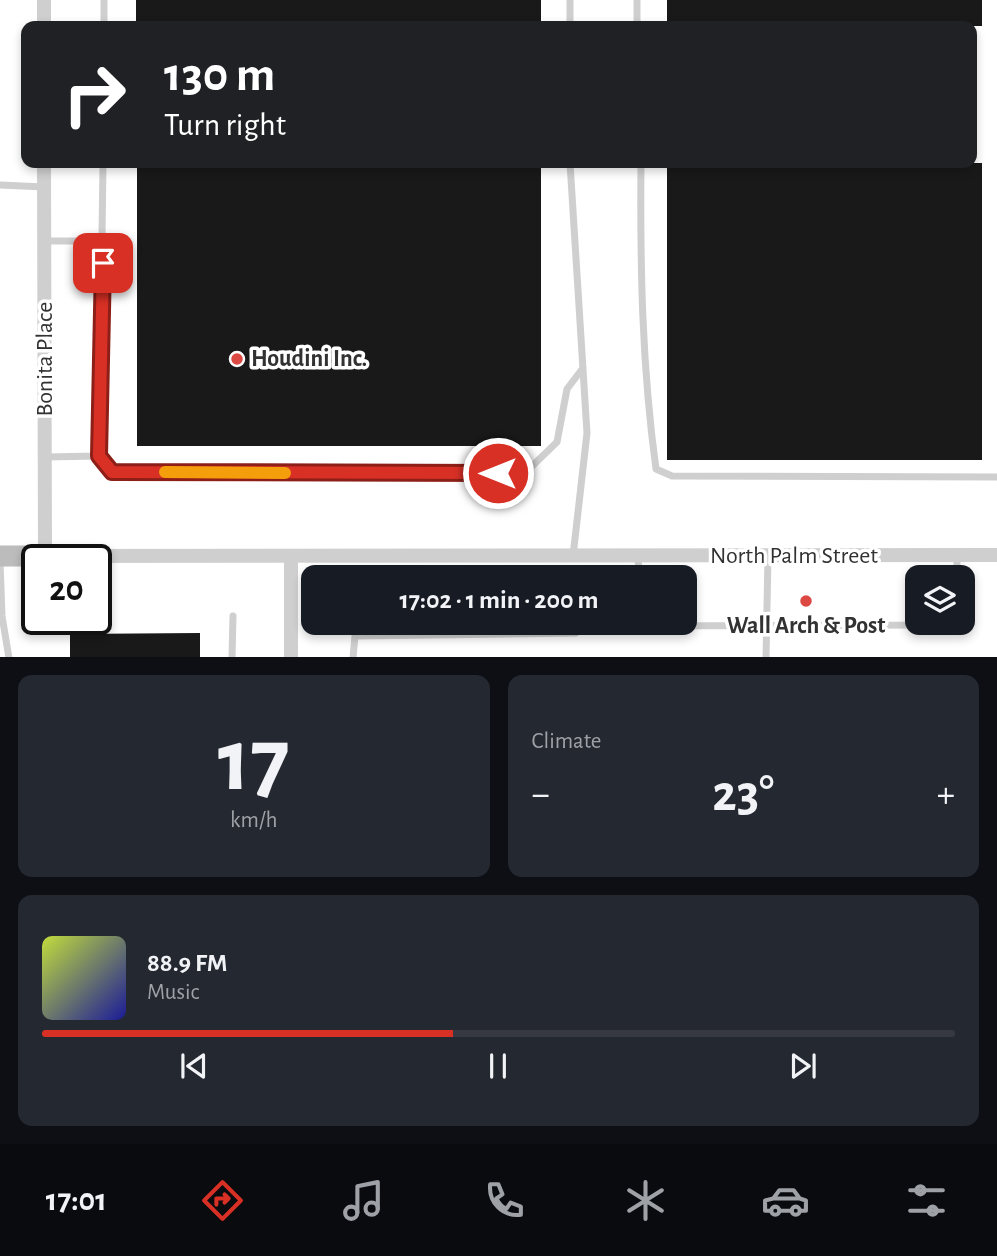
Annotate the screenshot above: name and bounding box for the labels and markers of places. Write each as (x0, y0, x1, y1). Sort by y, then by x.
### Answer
pin (73, 233, 133, 293)
place label: Houdini Inc. (251, 347, 367, 371)
marker: Houdini Inc. (229, 351, 245, 367)
marker: Wall Arch & Post (798, 593, 814, 609)
place label: Wall Arch & Post (727, 614, 885, 638)

